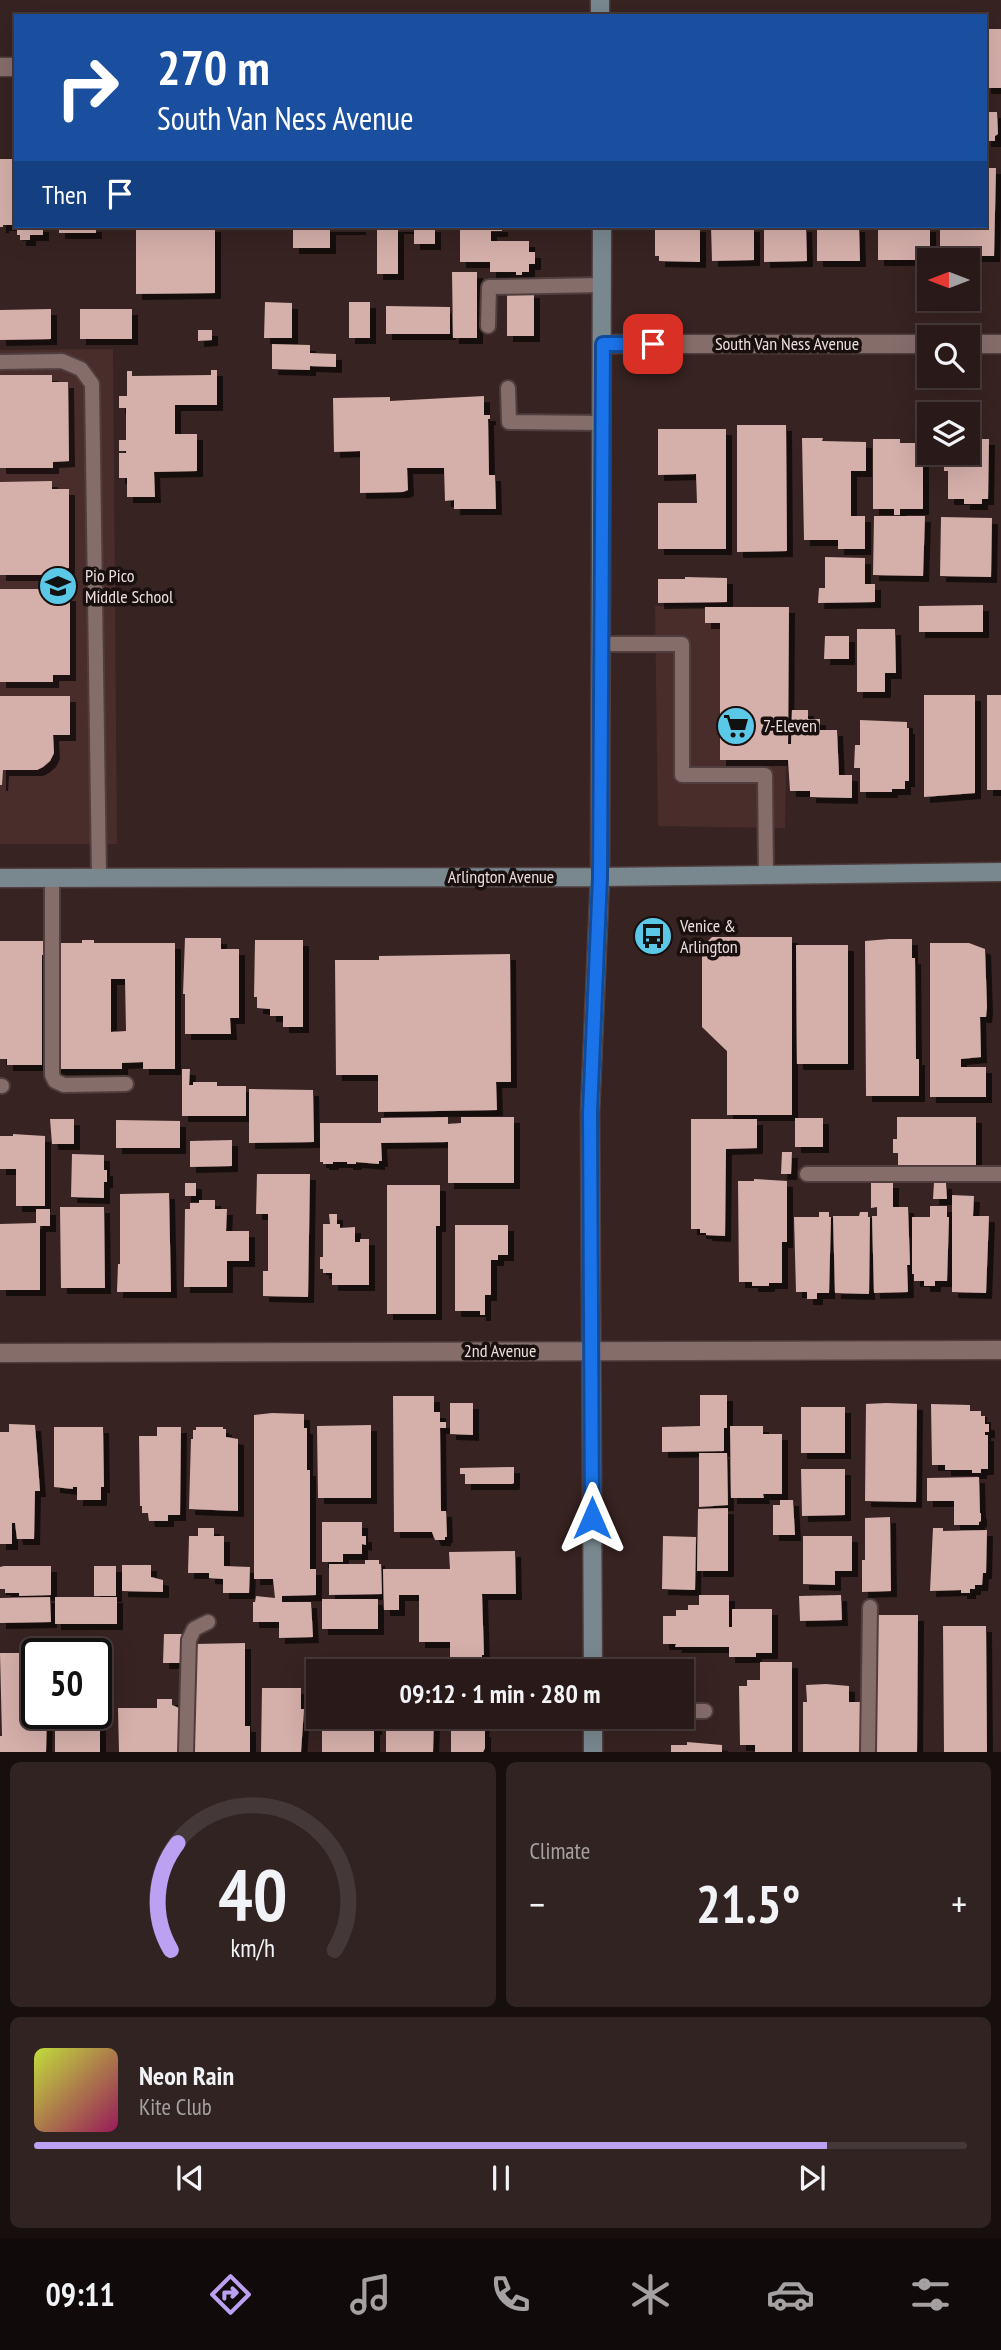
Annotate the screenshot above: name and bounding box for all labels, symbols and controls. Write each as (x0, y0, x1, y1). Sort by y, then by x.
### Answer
text: 270 m (157, 35, 270, 99)
icon: right (42, 42, 133, 133)
text: South Van Ness Avenue (157, 97, 413, 139)
icon: arrive (101, 175, 139, 213)
text: Then (42, 178, 87, 211)
north arrow (917, 248, 980, 312)
map controls (917, 248, 980, 465)
pin (623, 314, 683, 374)
icon: arrive (634, 325, 672, 363)
button: search (917, 325, 980, 388)
street label: South Van Ness Avenue (715, 332, 859, 355)
button: layers (917, 402, 980, 465)
place label: Pio Pico Middle School (85, 564, 174, 608)
school or university icon: Pio Pico Middle School (37, 565, 79, 607)
supermarket icon: 7-Eleven (715, 705, 757, 747)
place label: 7-Eleven (763, 714, 817, 737)
street label: Arlington Avenue (448, 865, 554, 888)
place label: Venice & Arlington (679, 914, 738, 958)
bus stop icon: Venice & Arlington (632, 915, 674, 957)
street label: 2nd Avenue (464, 1339, 536, 1362)
position arrow (555, 1481, 629, 1555)
speed limit sign: 50 (21, 1638, 112, 1729)
text: 09:12 · 1 min · 280 m (400, 1677, 600, 1710)
text: Climate (530, 1836, 590, 1865)
text: 40 (218, 1847, 288, 1941)
text: 21.5° (696, 1870, 801, 1937)
text: − (530, 1879, 545, 1928)
text: + (951, 1879, 967, 1928)
text: km/h (231, 1932, 275, 1964)
text: Neon Rain (139, 2059, 234, 2092)
text: Kite Club (139, 2092, 212, 2121)
icon: previous (171, 2159, 209, 2197)
icon: pause (482, 2159, 520, 2197)
icon: next (793, 2159, 831, 2197)
icon: directions (206, 2270, 255, 2319)
icon: music (346, 2270, 395, 2319)
icon: phone (486, 2270, 535, 2319)
icon: climate (626, 2270, 675, 2319)
icon: car (766, 2270, 815, 2319)
icon: filters (906, 2270, 955, 2319)
text: 09:11 (46, 2273, 115, 2315)

